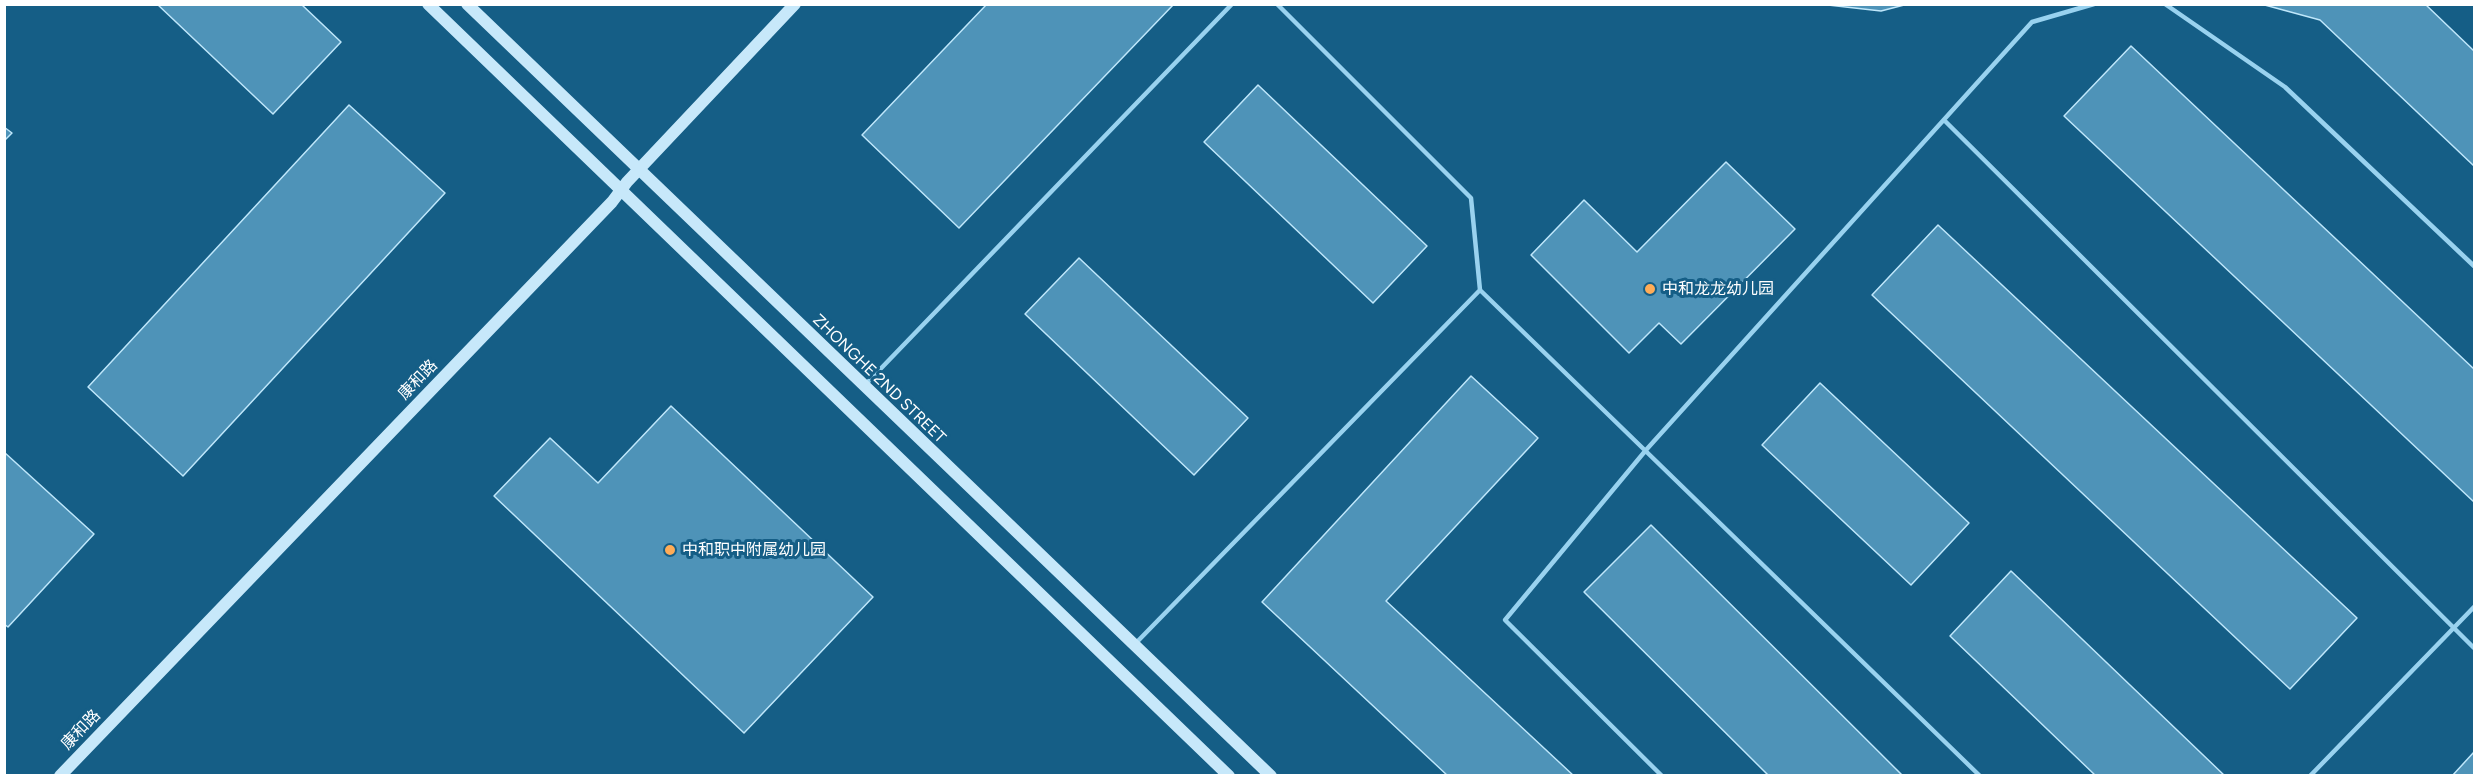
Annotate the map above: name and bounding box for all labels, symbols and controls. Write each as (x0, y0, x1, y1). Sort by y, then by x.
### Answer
place label: 中和龙龙幼儿园 (1662, 279, 1774, 299)
marker: 中和龙龙幼儿园 (1643, 282, 1657, 296)
street label: ZHONGHE 2ND STREET (809, 310, 949, 448)
street label: 康和路 (394, 356, 442, 404)
place label: 中和职中附属幼儿园 (682, 540, 826, 560)
marker: 中和职中附属幼儿园 (663, 543, 677, 557)
street label: 康和路 (57, 706, 105, 754)

